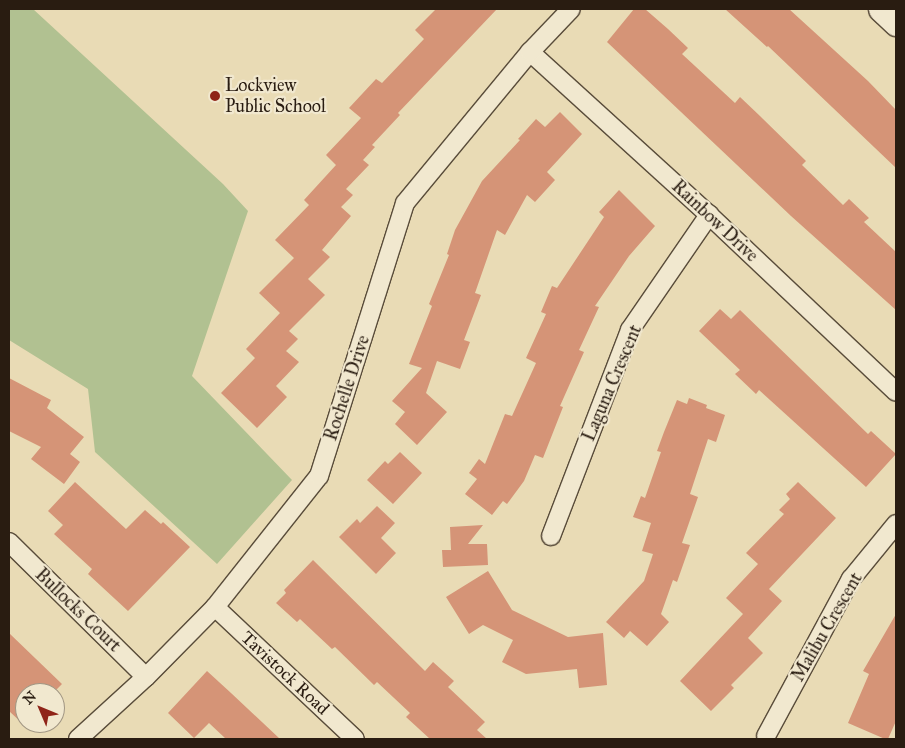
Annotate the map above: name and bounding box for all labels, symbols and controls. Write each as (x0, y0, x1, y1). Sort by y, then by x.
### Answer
place label: Lockview Public School (225, 75, 326, 118)
marker: Lockview Public School (209, 90, 221, 102)
street label: Rainbow Drive (667, 176, 763, 266)
street label: Laguna Crescent (578, 322, 646, 444)
street label: Rochelle Drive (320, 333, 374, 443)
street label: Bullocks Court (31, 564, 125, 656)
street label: Malibu Crescent (787, 569, 867, 685)
street label: Tavistock Road (236, 627, 334, 719)
north arrow (15, 683, 65, 733)
text: N (20, 688, 40, 708)

